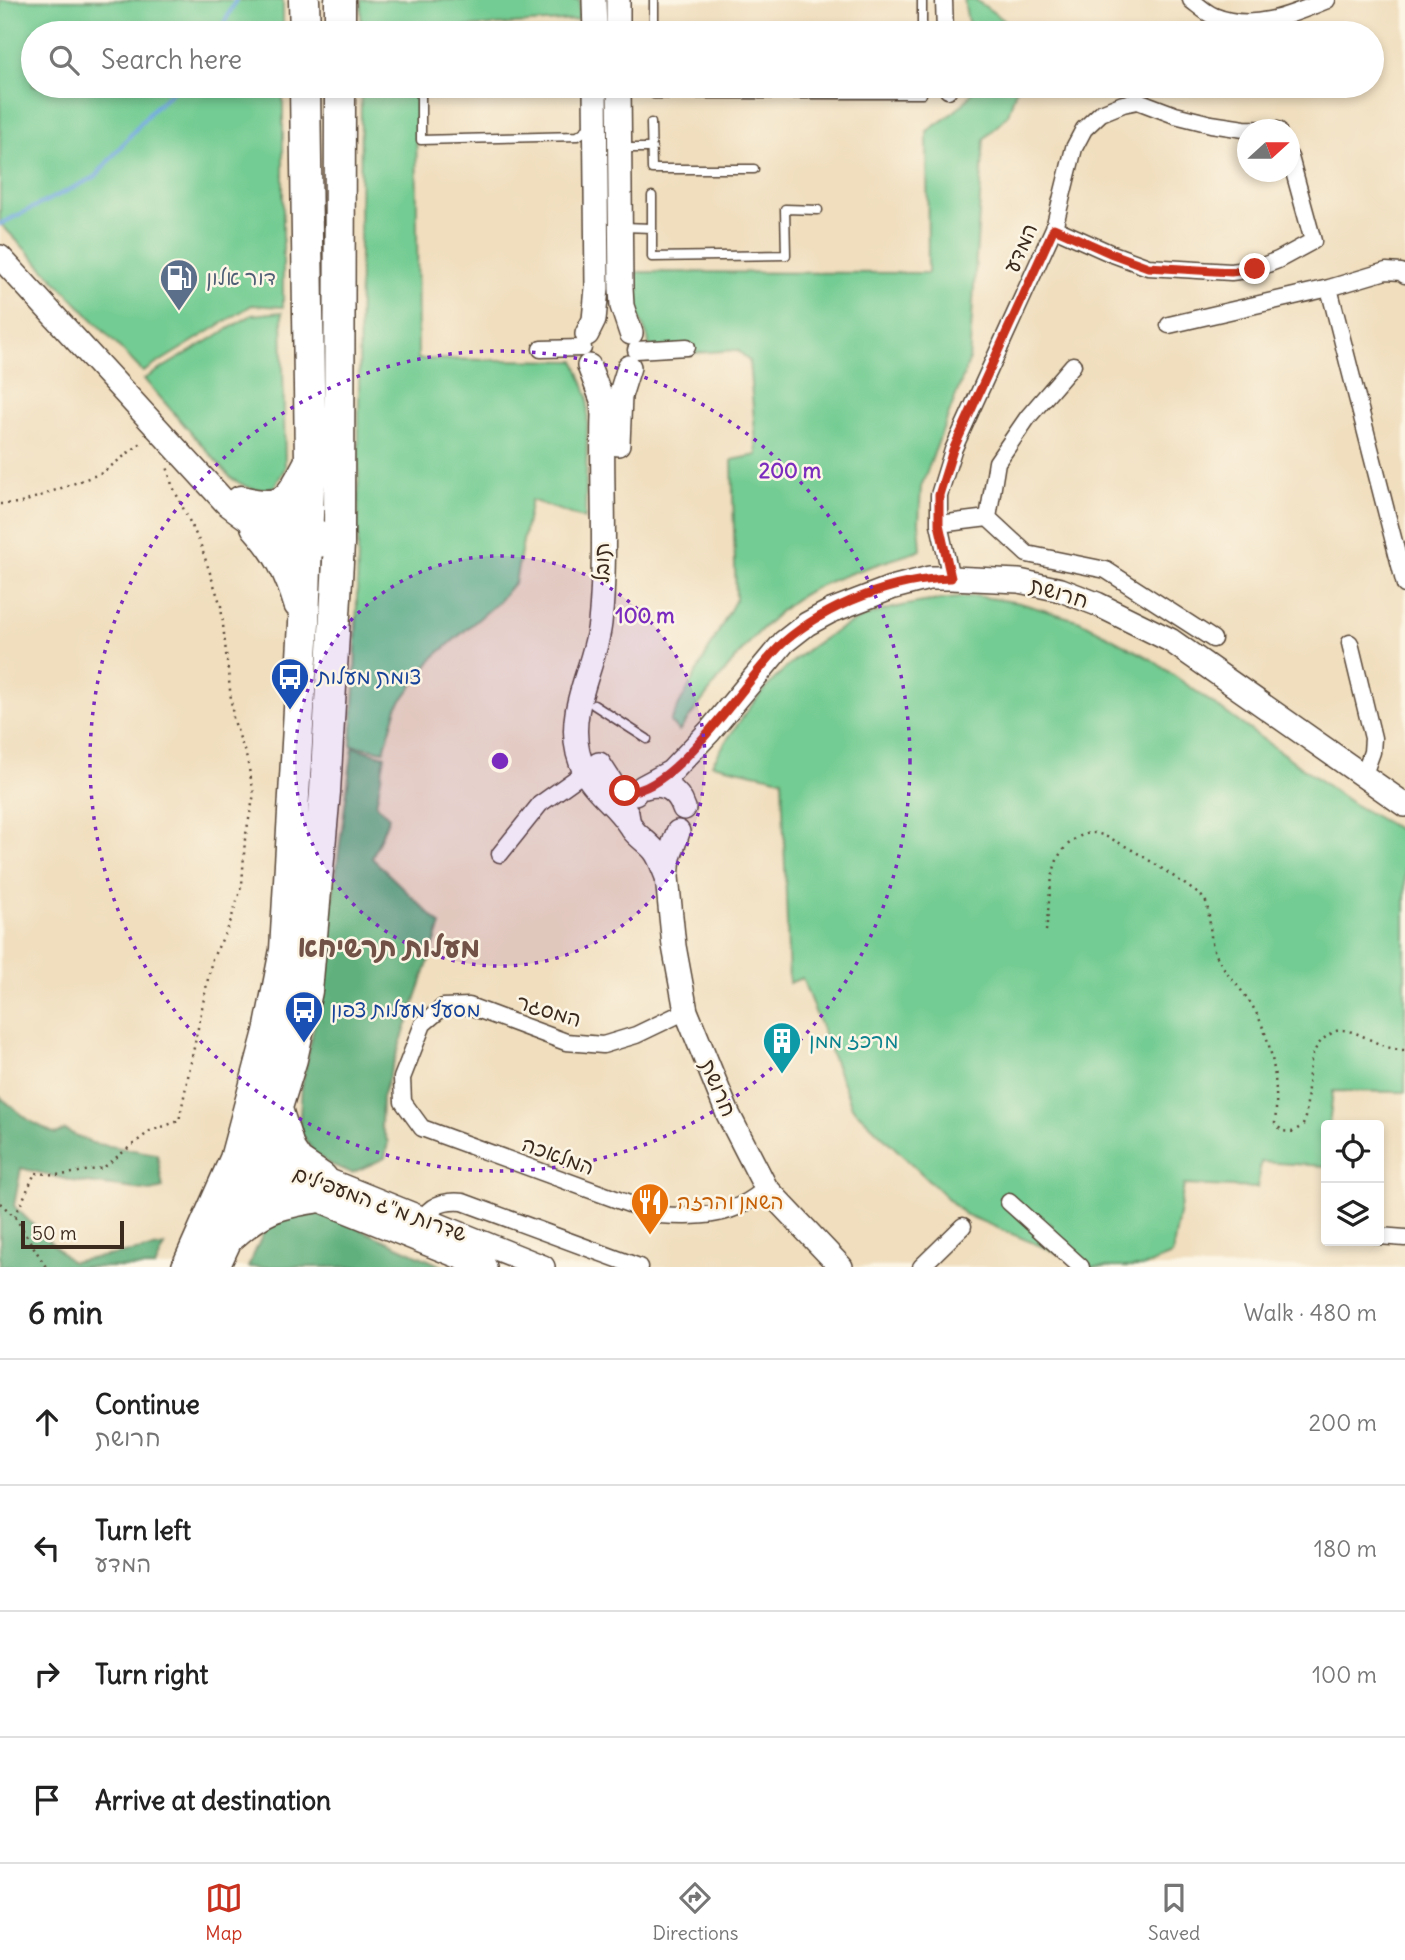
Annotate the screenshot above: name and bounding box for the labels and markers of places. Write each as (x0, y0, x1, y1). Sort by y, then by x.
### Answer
fuel station icon: דור אלון (158, 257, 200, 312)
place label: דור אלון (206, 264, 276, 291)
bus stop icon: צומת מעלות (269, 656, 311, 711)
place label: צומת מעלות (315, 663, 421, 690)
centre of rings (488, 749, 512, 773)
bus stop icon: מסעף מעלות צפון (283, 989, 325, 1044)
place label: מסעף מעלות צפון (331, 996, 481, 1023)
building icon: מרכז ממן (761, 1020, 803, 1075)
place label: מרכז ממן (809, 1027, 899, 1054)
restaurant icon: השמן והרזה (629, 1181, 671, 1236)
place label: השמן והרזה (677, 1188, 784, 1215)

